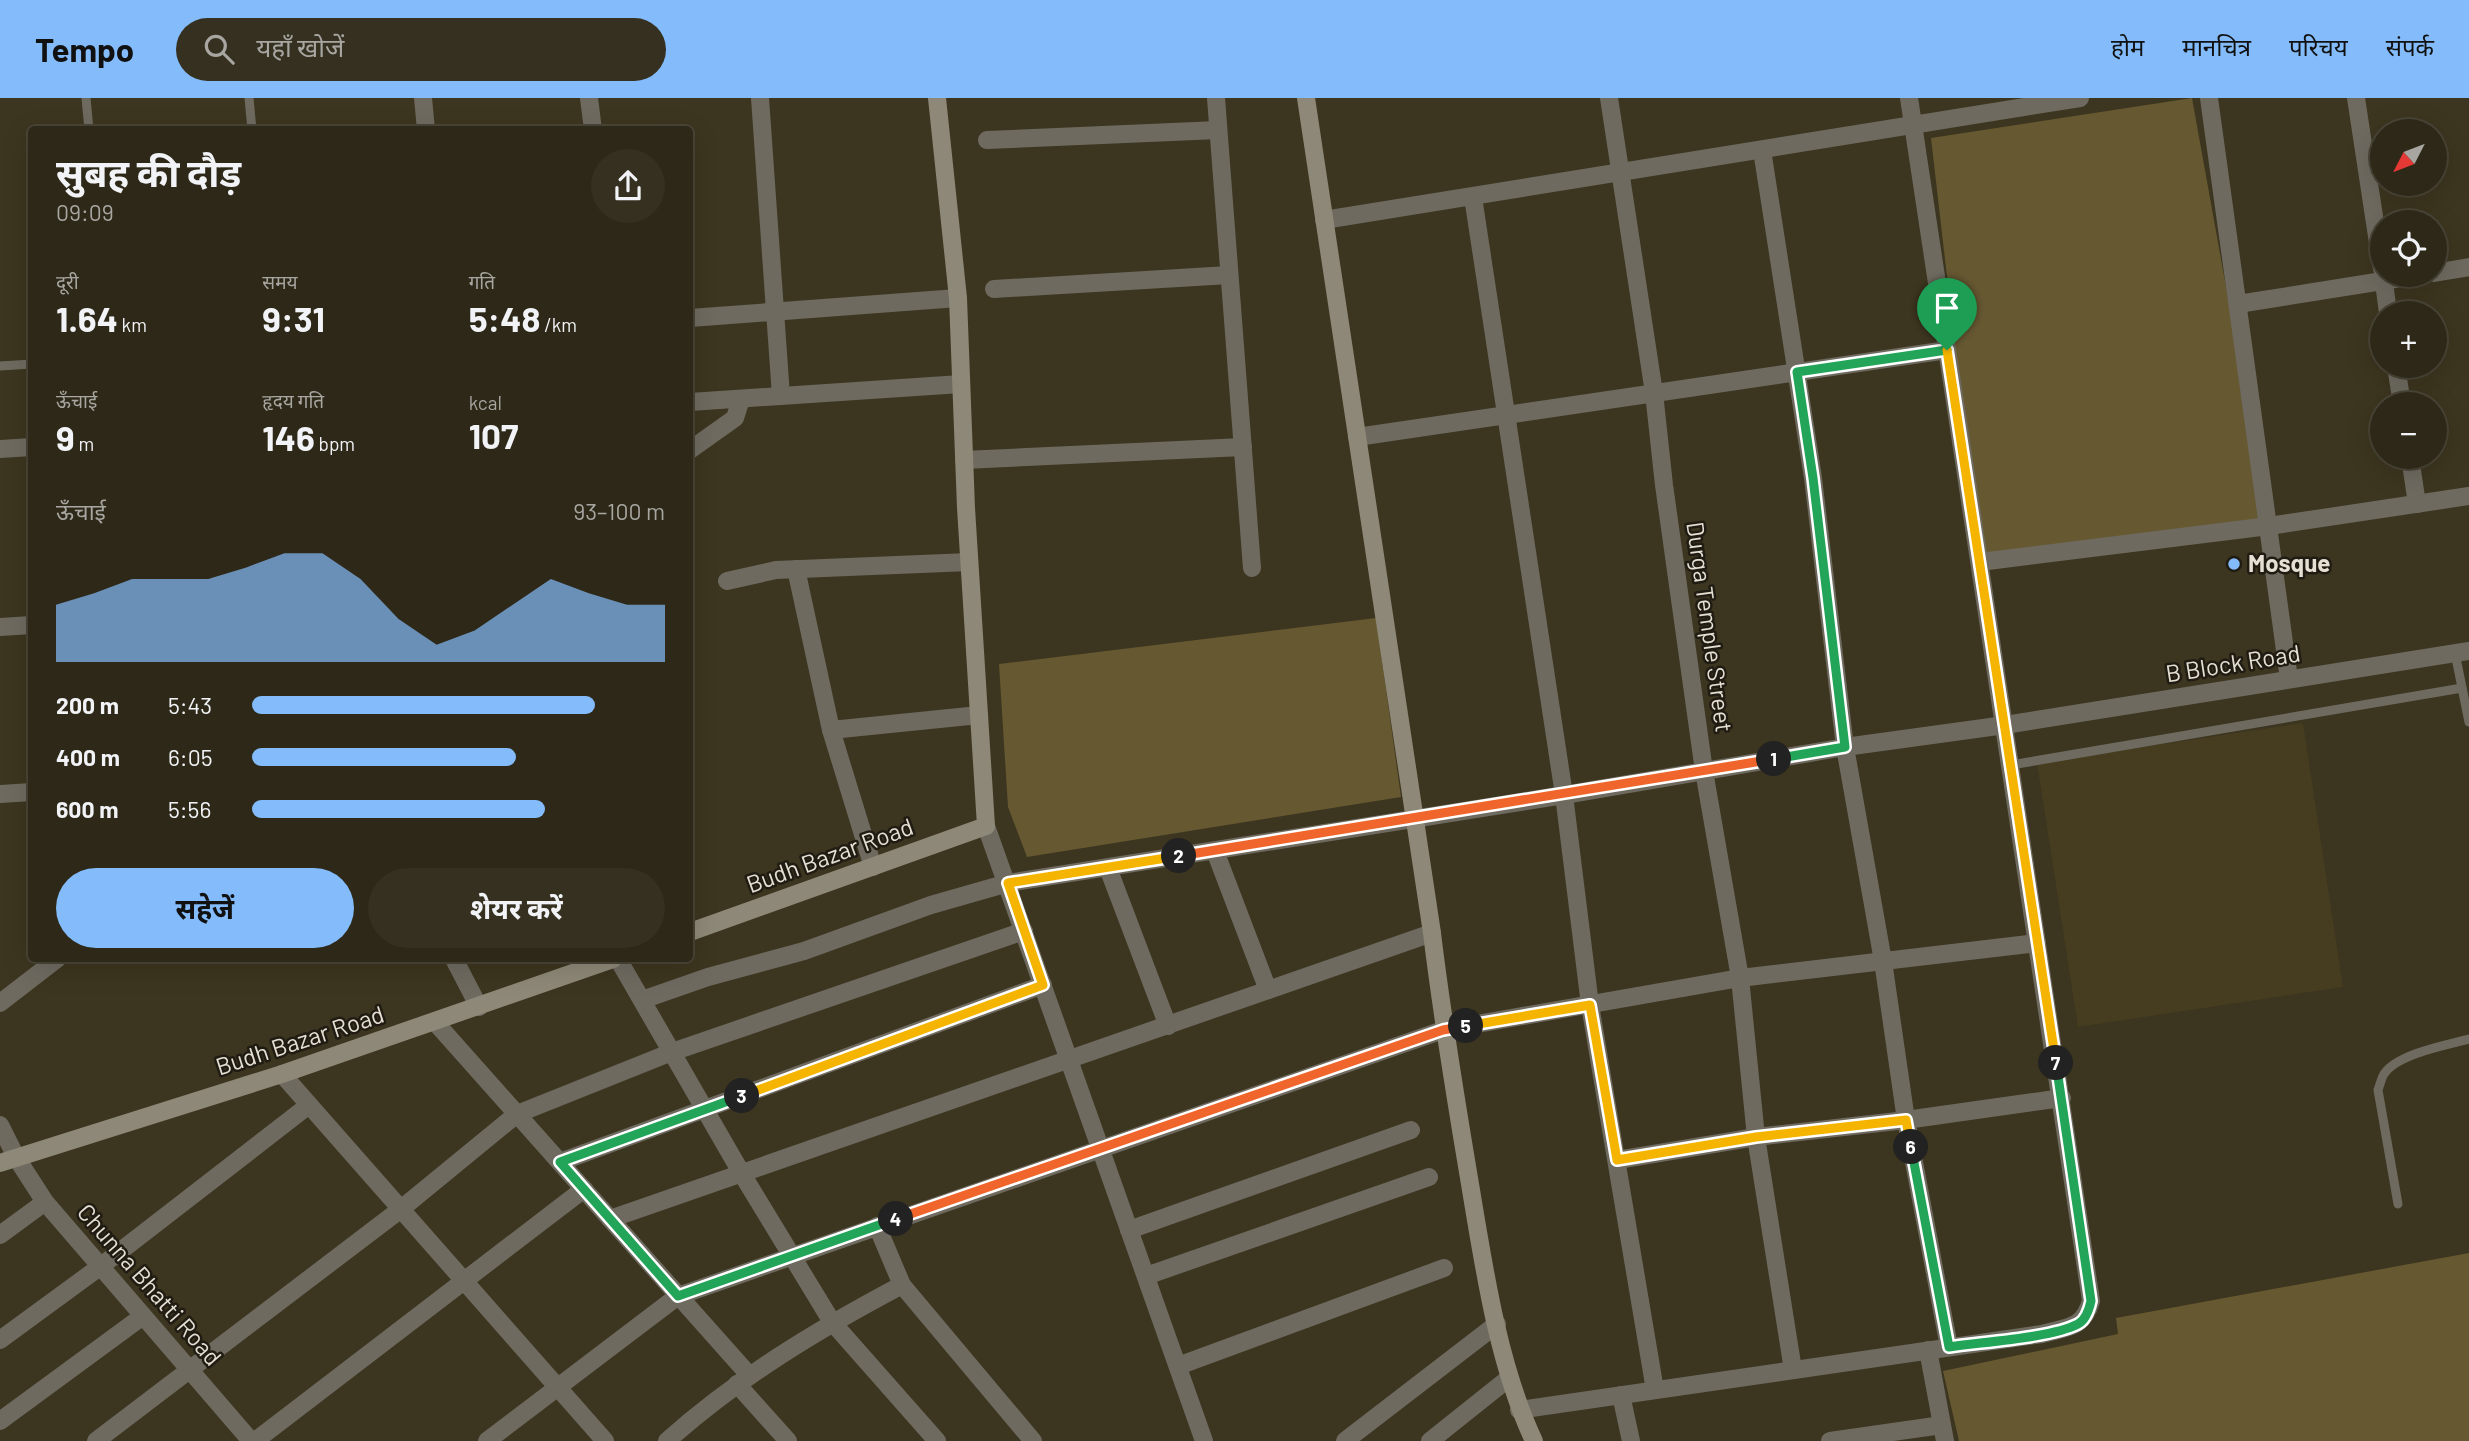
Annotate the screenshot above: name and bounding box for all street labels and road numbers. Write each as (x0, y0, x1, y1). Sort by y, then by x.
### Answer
street label: Durga Temple Street (1681, 520, 1740, 734)
street label: B Block Road (2163, 638, 2302, 687)
street label: Budh Bazar Road (742, 811, 917, 898)
street label: Budh Bazar Road (212, 999, 387, 1080)
street label: Chunna Bhatti Road (72, 1197, 228, 1371)

